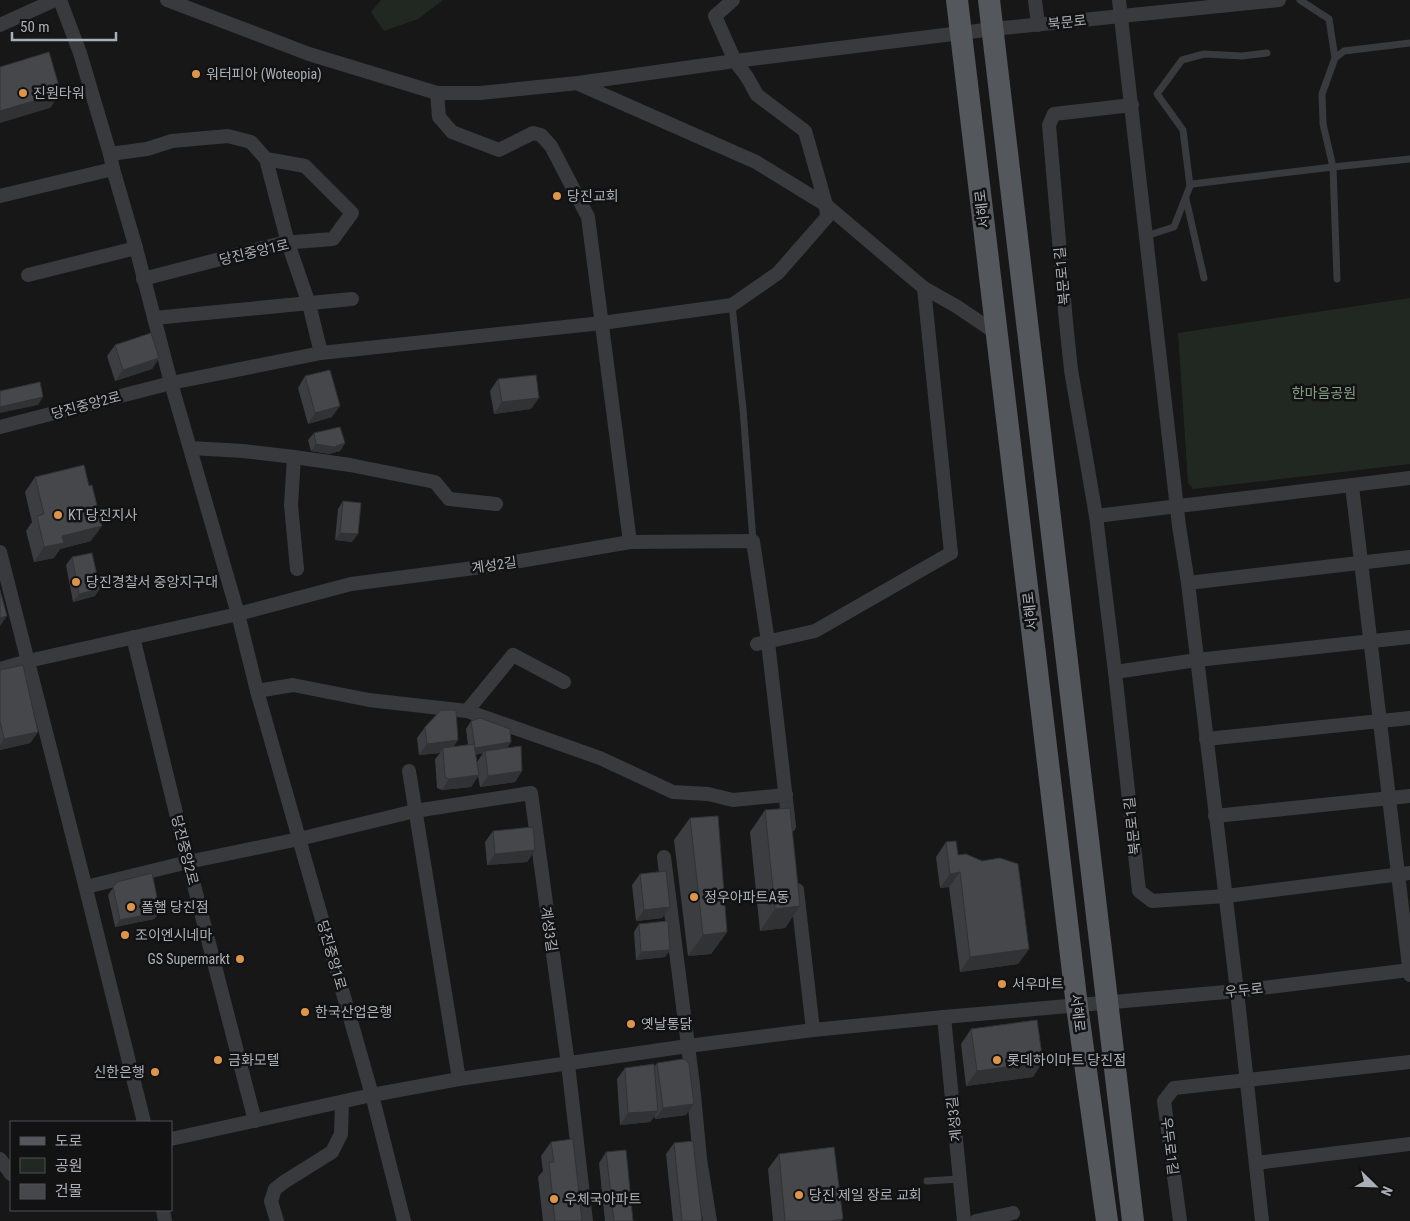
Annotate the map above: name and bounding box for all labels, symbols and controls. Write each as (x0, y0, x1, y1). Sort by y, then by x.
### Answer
scale bar (12, 10, 116, 42)
street label: 북문로 (1047, 12, 1087, 32)
text: 50 m (20, 18, 50, 36)
place label: 워터피아 (Woteopia) (206, 66, 322, 83)
marker: 워터피아 (Woteopia) (190, 68, 202, 80)
place label: 진원타워 (33, 85, 85, 101)
marker: 진원타워 (17, 87, 29, 99)
place label: 당진교회 (567, 188, 619, 204)
street label: 서해로 (972, 189, 992, 229)
marker: 당진교회 (551, 190, 563, 202)
street label: 당진중앙1로 (217, 236, 291, 268)
street label: 북문로1길 (1051, 246, 1073, 306)
park label: 한마음공원 (1292, 385, 1356, 401)
street label: 당진중앙2로 (49, 388, 123, 422)
place label: KT 당진지사 (68, 507, 138, 523)
marker: KT 당진지사 (52, 509, 64, 521)
street label: 계성2길 (470, 554, 518, 576)
place label: 당진경찰서 중앙지구대 (86, 574, 218, 590)
marker: 당진경찰서 중앙지구대 (70, 576, 82, 588)
street label: 서해로 (1020, 591, 1040, 631)
street label: 북문로1길 (1121, 796, 1143, 856)
street label: 당진중앙2로 (169, 813, 201, 887)
place label: 정우아파트A동 (704, 889, 789, 905)
marker: 정우아파트A동 (688, 891, 700, 903)
place label: 폴햄 당진점 (141, 899, 209, 915)
marker: 폴햄 당진점 (125, 901, 137, 913)
street label: 계성3길 (538, 905, 560, 953)
street label: 당진중앙1로 (314, 919, 350, 992)
place label: 조이엔시네마 (135, 927, 212, 943)
marker: 조이엔시네마 (119, 929, 131, 941)
place label: GS Supermarkt (148, 951, 230, 967)
marker: GS Supermarkt (234, 953, 246, 965)
place label: 서우마트 (1012, 976, 1064, 992)
marker: 서우마트 (996, 978, 1008, 990)
street label: 우두로 (1224, 980, 1264, 1000)
street label: 서해로 (1068, 993, 1088, 1033)
place label: 한국산업은행 (315, 1004, 392, 1020)
marker: 한국산업은행 (299, 1006, 311, 1018)
place label: 옛날통닭 (641, 1016, 693, 1032)
marker: 옛날통닭 (625, 1018, 637, 1030)
place label: 금화모텔 (228, 1052, 280, 1068)
place label: 롯데하이마트 당진점 (1007, 1052, 1126, 1068)
marker: 금화모텔 (212, 1054, 224, 1066)
marker: 롯데하이마트 당진점 (991, 1054, 1003, 1066)
place label: 신한은행 (93, 1064, 145, 1080)
marker: 신한은행 (149, 1066, 161, 1078)
street label: 계성3길 (944, 1096, 964, 1142)
street label: 우두로1길 (1158, 1116, 1182, 1176)
legend (10, 1121, 172, 1211)
text: 도로 (55, 1132, 83, 1150)
text: 공원 (55, 1157, 83, 1175)
north arrow (1350, 1161, 1400, 1211)
text: 건물 (55, 1182, 83, 1200)
text: N (1378, 1184, 1396, 1198)
place label: 당진 제일 장로 교회 (809, 1187, 922, 1203)
marker: 당진 제일 장로 교회 (793, 1189, 805, 1201)
place label: 우체국아파트 (564, 1191, 641, 1207)
marker: 우체국아파트 (548, 1193, 560, 1205)

